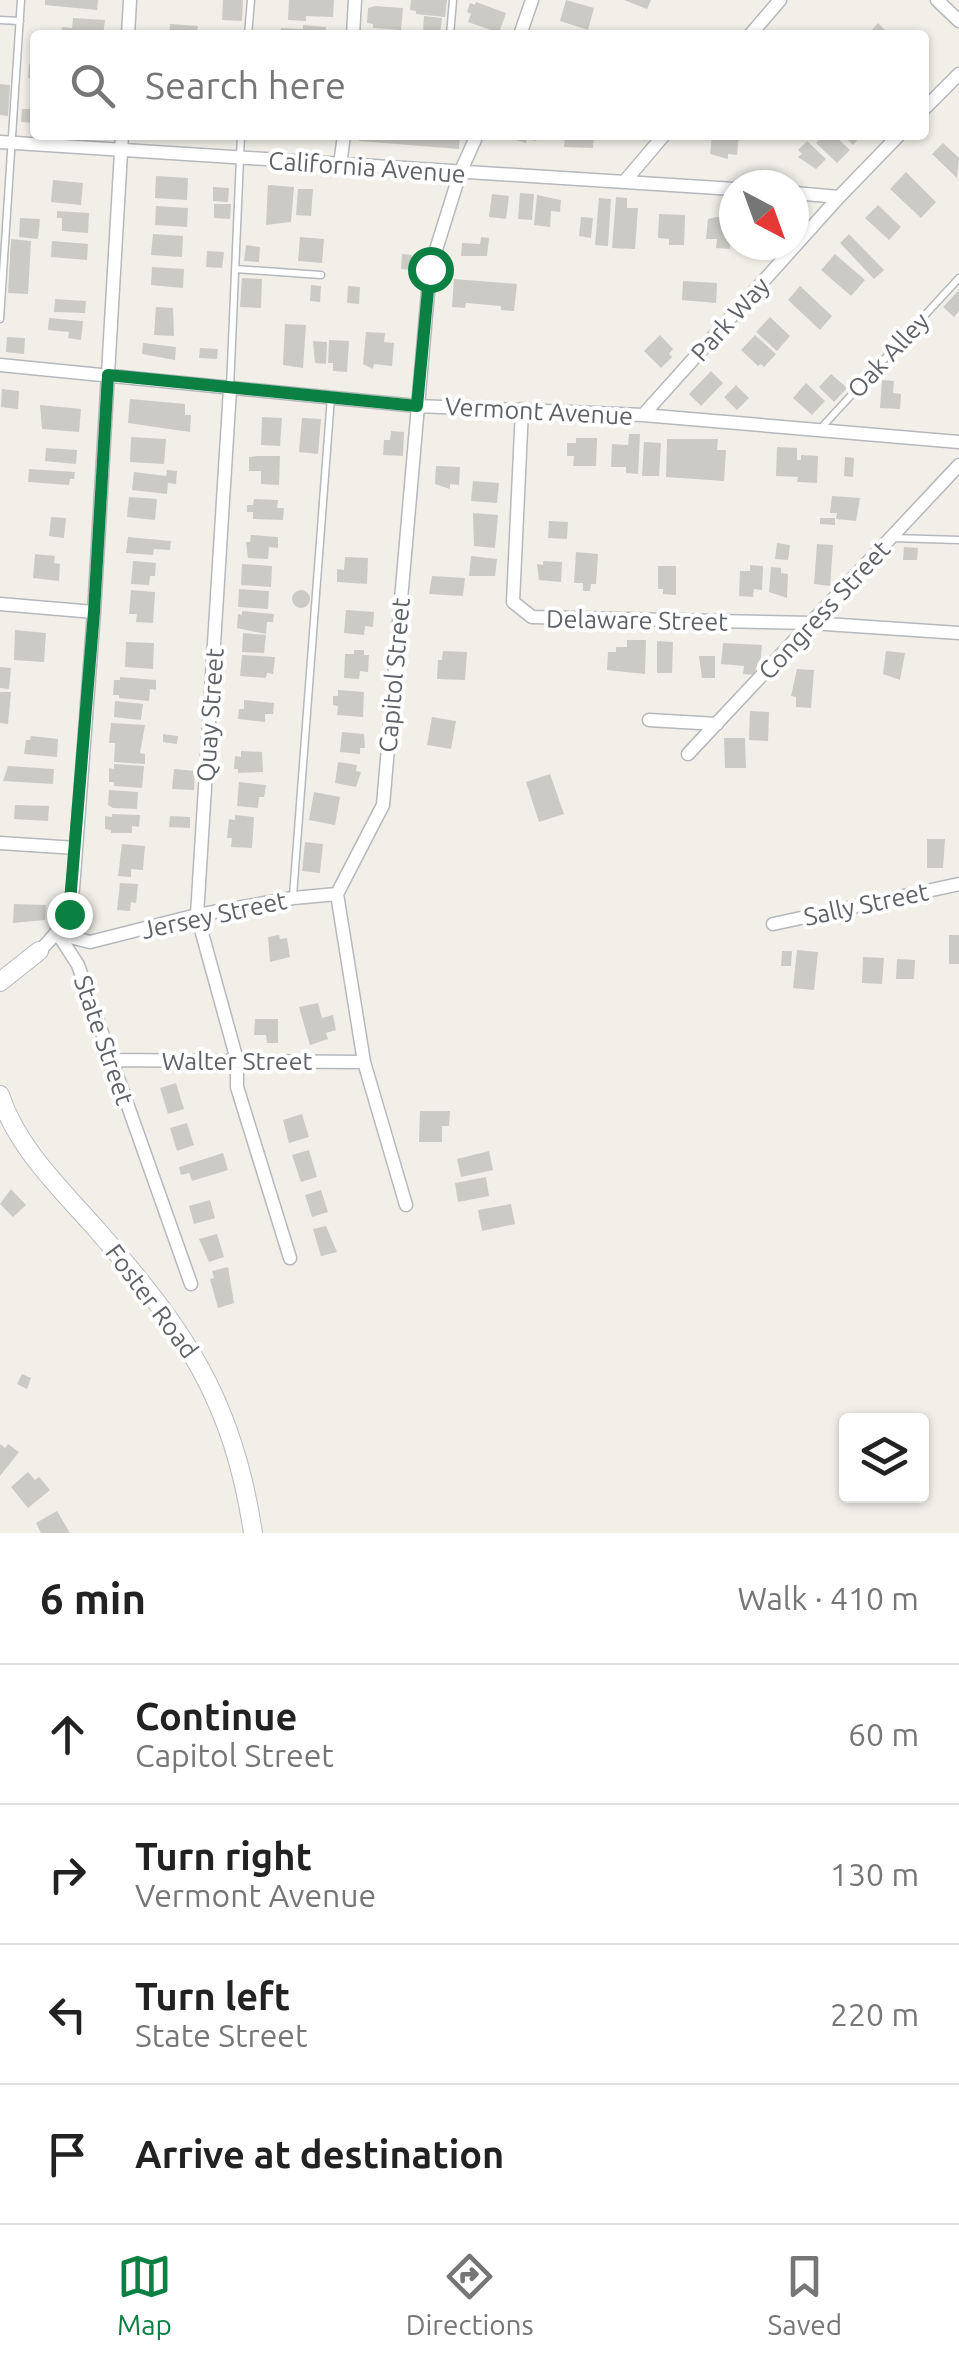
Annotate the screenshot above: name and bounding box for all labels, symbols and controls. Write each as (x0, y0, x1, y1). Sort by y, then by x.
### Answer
search box (30, 30, 929, 140)
icon: search (65, 58, 120, 113)
text: Search here (145, 64, 346, 106)
street label: California Avenue (267, 146, 467, 188)
north arrow (719, 170, 809, 260)
route start (408, 247, 454, 293)
street label: Park Way (685, 271, 775, 367)
street label: Oak Alley (842, 307, 934, 403)
street label: Vermont Avenue (444, 392, 634, 430)
street label: Congress Street (753, 535, 895, 685)
street label: Capitol Street (373, 596, 415, 754)
street label: Delaware Street (546, 604, 728, 636)
street label: Quay Street (191, 647, 229, 783)
street label: Sally Street (801, 877, 931, 931)
street label: Jersey Street (139, 886, 289, 944)
route end (47, 892, 93, 938)
street label: State Street (69, 972, 139, 1108)
street label: Walter Street (162, 1047, 312, 1075)
street label: Foster Road (100, 1239, 204, 1363)
map controls (839, 1413, 929, 1503)
button: layers (839, 1413, 929, 1503)
text: 6 min (40, 1575, 146, 1622)
text: Walk · 410 m (737, 1580, 919, 1616)
text: Continue (135, 1695, 297, 1737)
icon: ahead (40, 1707, 95, 1762)
text: 60 m (848, 1716, 919, 1752)
text: Capitol Street (135, 1737, 334, 1773)
text: Turn right (135, 1835, 312, 1877)
icon: right (40, 1847, 95, 1902)
text: 130 m (830, 1856, 919, 1892)
text: Vermont Avenue (135, 1877, 376, 1913)
text: Turn left (135, 1975, 290, 2017)
icon: left (40, 1987, 95, 2042)
text: 220 m (830, 1996, 919, 2032)
text: State Street (135, 2017, 308, 2053)
icon: arrive (40, 2127, 95, 2182)
text: Arrive at destination (135, 2133, 504, 2175)
tab: Map (117, 2249, 172, 2340)
tab: Directions (406, 2249, 534, 2340)
tab: Saved (768, 2249, 842, 2340)

